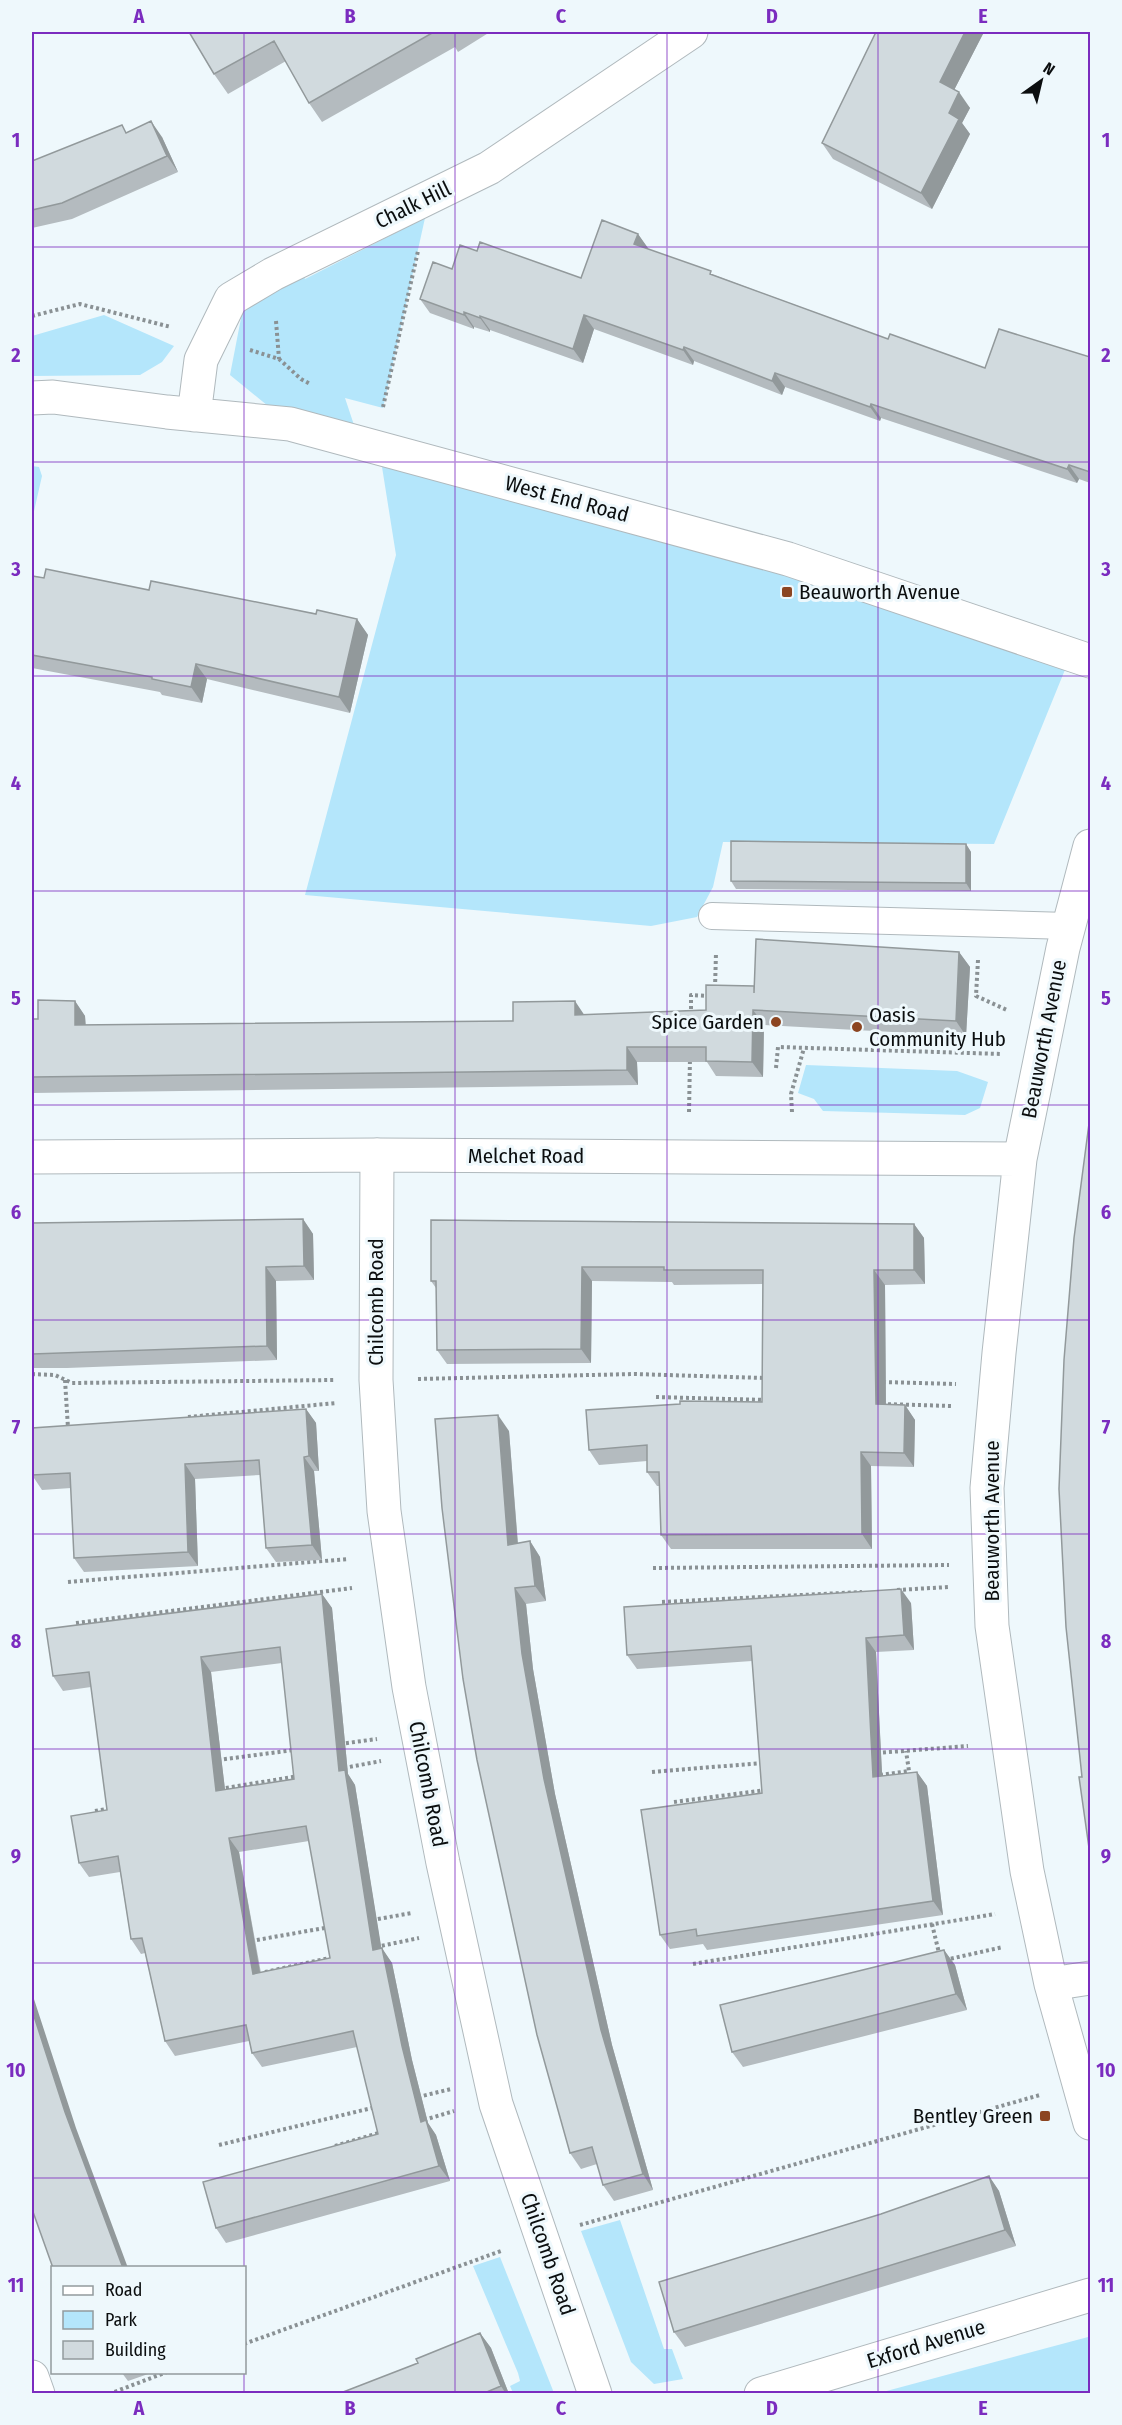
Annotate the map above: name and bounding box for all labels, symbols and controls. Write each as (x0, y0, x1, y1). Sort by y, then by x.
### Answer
text: A (133, 4, 146, 28)
text: B (344, 4, 356, 28)
text: C (556, 4, 567, 28)
text: D (766, 4, 778, 28)
text: E (978, 4, 988, 28)
north arrow (1011, 51, 1071, 111)
text: N (1040, 58, 1058, 80)
text: 1 (12, 128, 20, 152)
text: 1 (1102, 128, 1110, 152)
street label: Chalk Hill (371, 175, 455, 234)
text: 2 (10, 343, 21, 367)
text: 2 (1100, 343, 1111, 367)
street label: West End Road (502, 470, 632, 528)
text: 3 (10, 557, 21, 581)
text: 3 (1100, 557, 1111, 581)
place label: Beauworth Avenue (799, 579, 960, 605)
marker: Beauworth Avenue (780, 585, 794, 599)
text: 4 (11, 771, 21, 795)
text: 4 (1101, 771, 1111, 795)
street label: Beauworth Avenue (1016, 957, 1072, 1121)
text: 5 (11, 986, 21, 1010)
text: 5 (1101, 986, 1111, 1010)
place label: Oasis Community Hub (869, 1002, 1006, 1052)
place label: Spice Garden (651, 1009, 764, 1035)
marker: Spice Garden (769, 1015, 783, 1029)
marker: Oasis Community Hub (850, 1020, 864, 1034)
street label: Melchet Road (468, 1143, 584, 1169)
text: 6 (11, 1200, 21, 1224)
text: 6 (1101, 1200, 1111, 1224)
street label: Chilcomb Road (363, 1238, 389, 1366)
text: 7 (12, 1415, 21, 1439)
text: 7 (1102, 1415, 1111, 1439)
street label: Beauworth Avenue (979, 1440, 1005, 1602)
text: 8 (11, 1629, 22, 1653)
text: 8 (1101, 1629, 1112, 1653)
street label: Chilcomb Road (403, 1719, 453, 1849)
text: 9 (11, 1844, 21, 1868)
text: 9 (1101, 1844, 1111, 1868)
text: 10 (6, 2058, 26, 2082)
text: 10 (1096, 2058, 1116, 2082)
place label: Bentley Green (913, 2103, 1033, 2129)
marker: Bentley Green (1038, 2109, 1052, 2123)
street label: Chilcomb Road (515, 2189, 581, 2319)
legend (51, 2266, 246, 2374)
text: 11 (8, 2273, 24, 2297)
text: 11 (1098, 2273, 1114, 2297)
text: Road (105, 2279, 142, 2301)
text: Park (105, 2309, 138, 2331)
street label: Exford Avenue (864, 2314, 988, 2374)
text: Building (105, 2339, 166, 2361)
text: A (133, 2396, 146, 2420)
text: B (344, 2396, 356, 2420)
text: C (556, 2396, 567, 2420)
text: D (766, 2396, 778, 2420)
text: E (978, 2396, 988, 2420)

